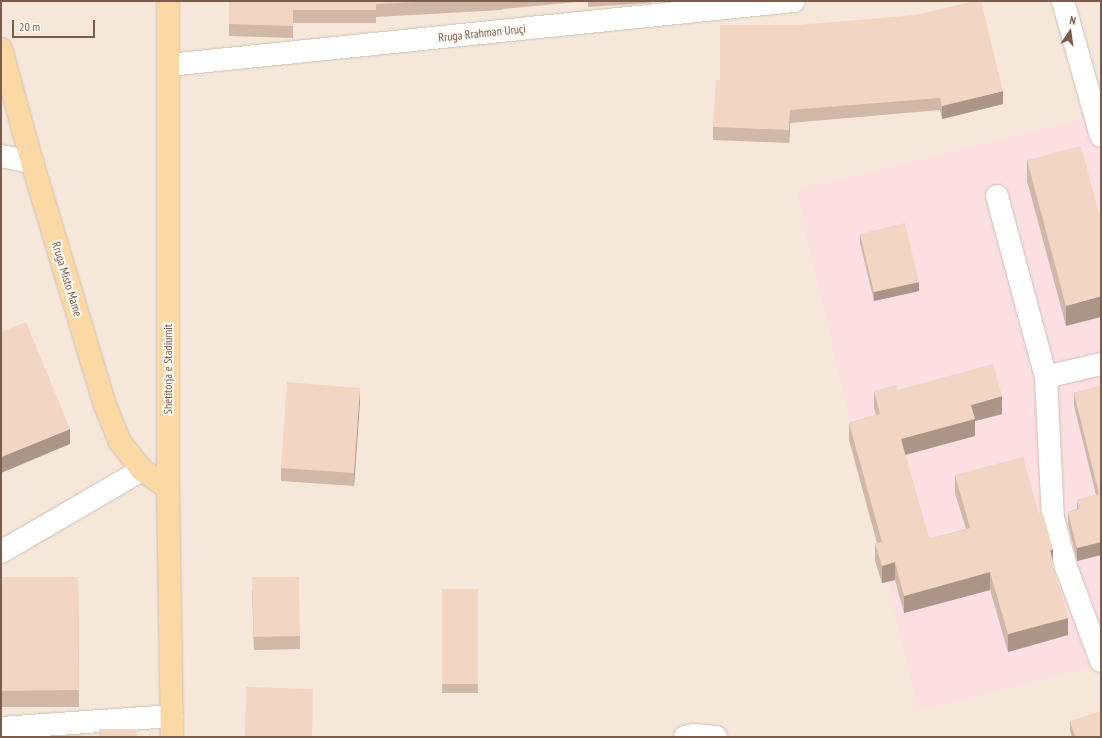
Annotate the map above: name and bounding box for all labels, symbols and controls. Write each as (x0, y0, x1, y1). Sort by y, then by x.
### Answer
scale bar (14, 12, 97, 38)
north arrow (1050, 12, 1090, 52)
text: N (1068, 13, 1077, 28)
text: 20 m (19, 19, 40, 34)
street label: Rruga Rrahman Uruçi (438, 21, 526, 45)
street label: Rruga Misto Mame (49, 240, 85, 318)
street label: Shetitorja e Stadiumit (161, 324, 175, 414)

